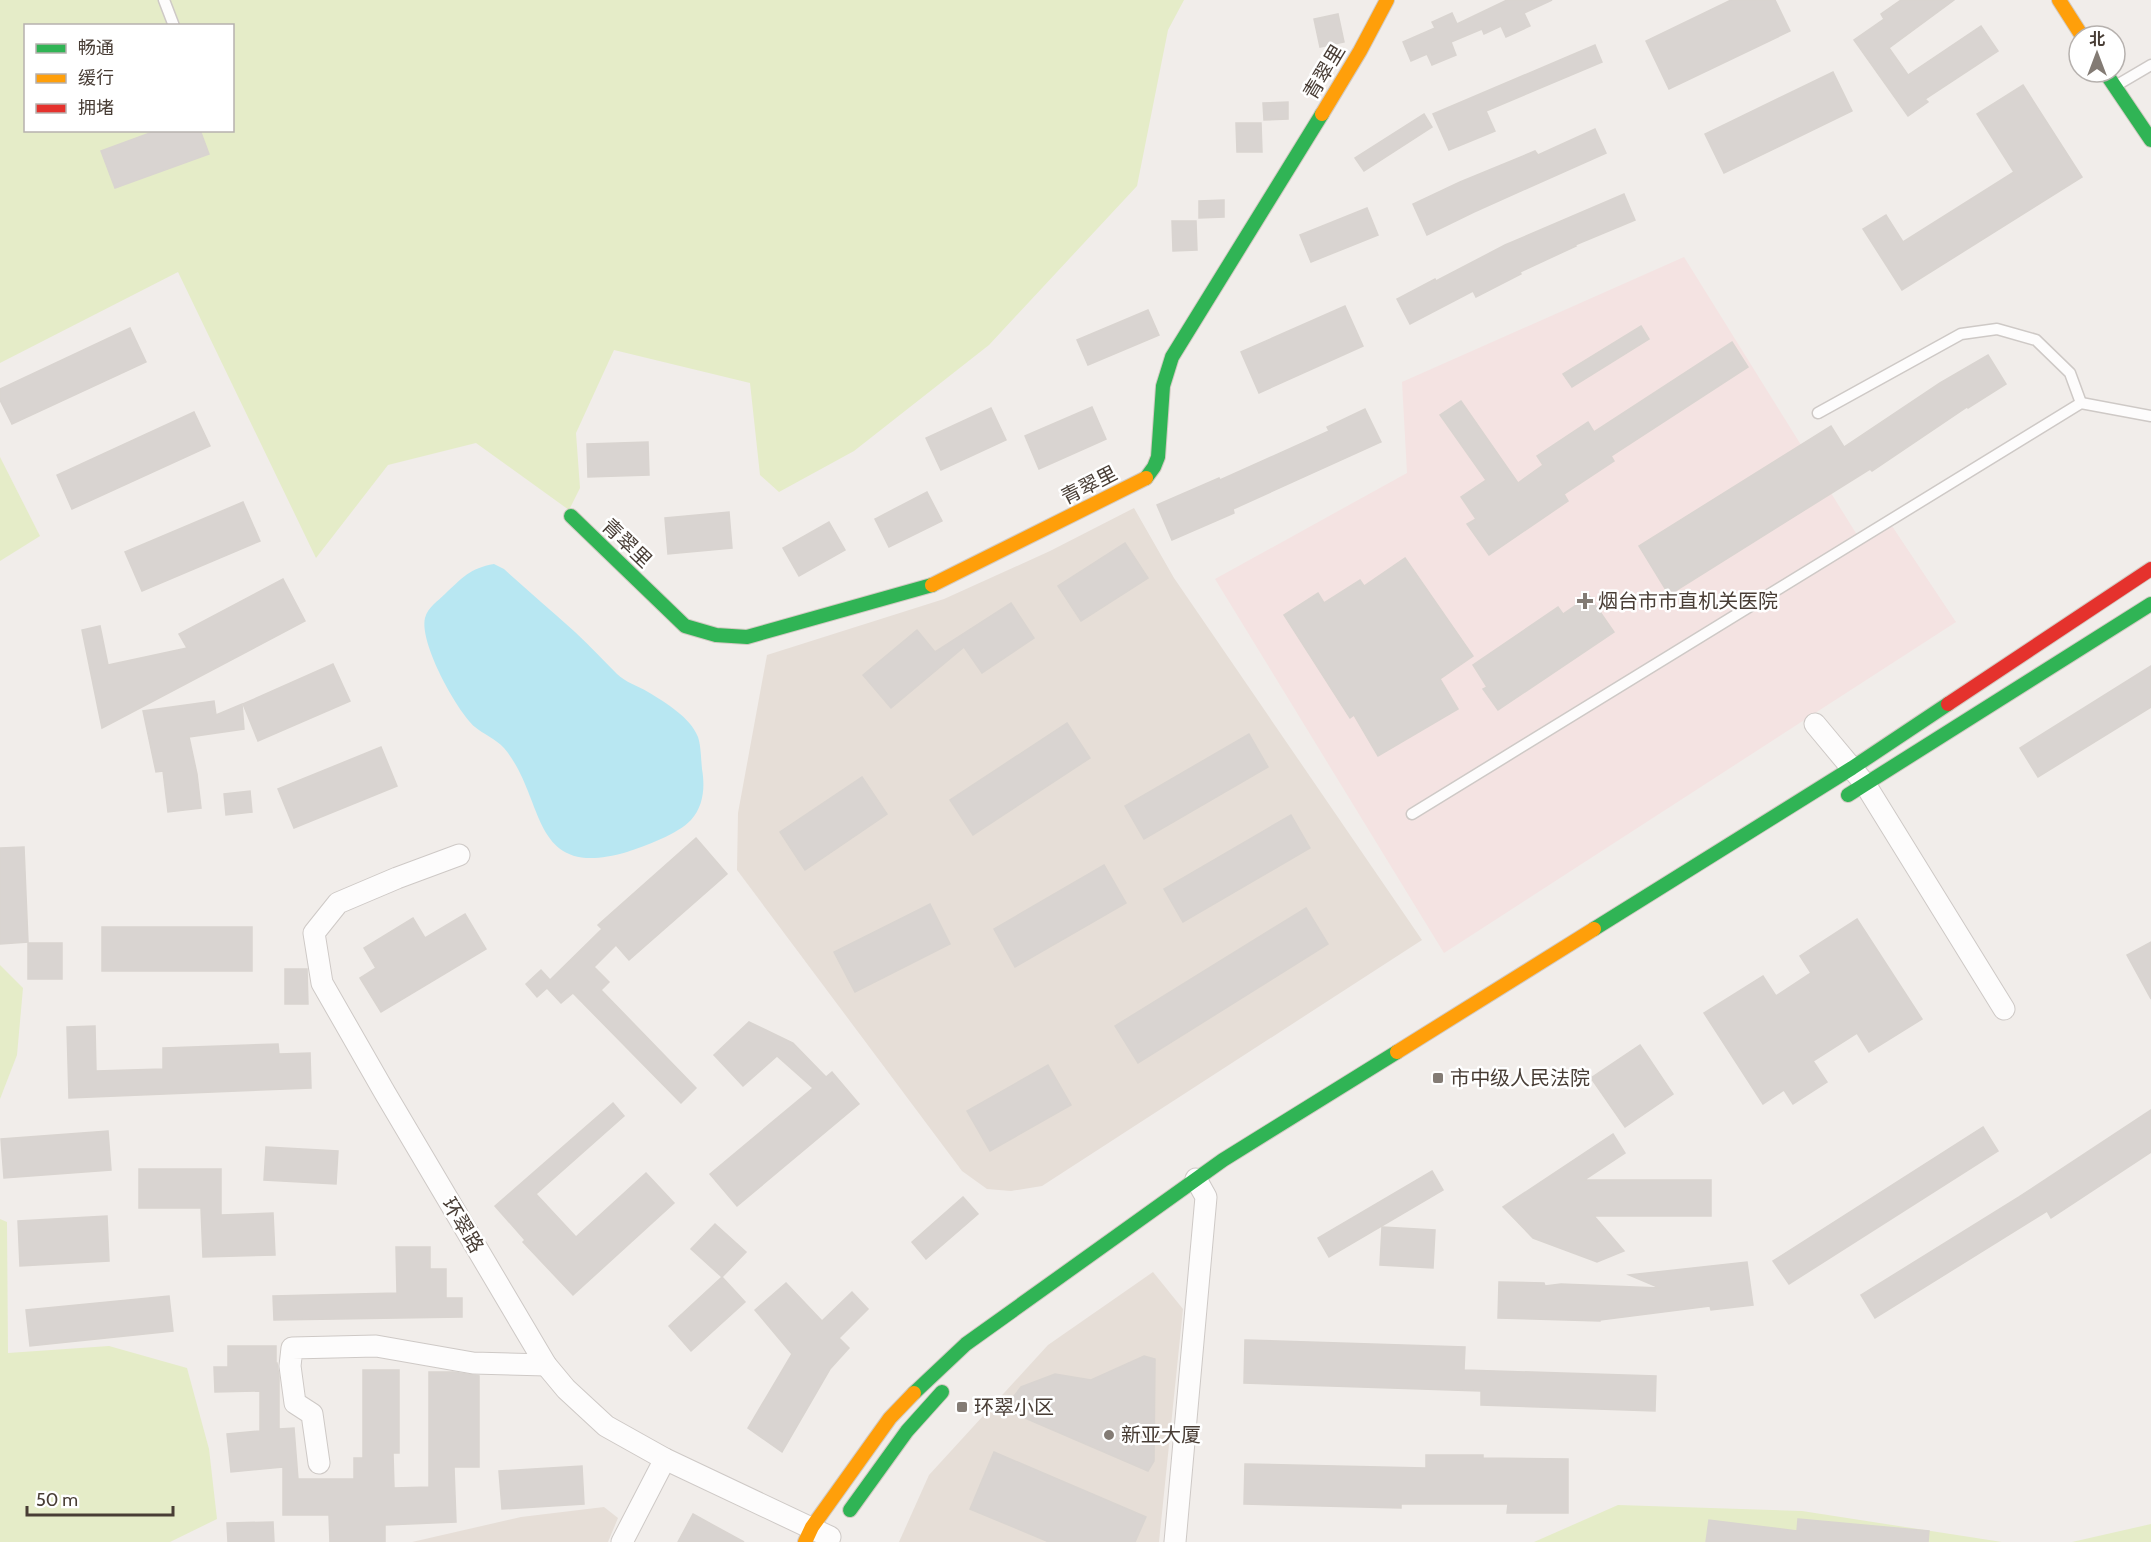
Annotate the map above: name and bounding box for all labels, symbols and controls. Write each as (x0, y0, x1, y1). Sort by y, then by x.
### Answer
legend (24, 24, 234, 132)
north arrow (2067, 24, 2127, 84)
text: 北 (2089, 30, 2105, 49)
text: 畅通 (78, 37, 114, 59)
street label: 青翠里 (1298, 40, 1350, 104)
text: 缓行 (78, 67, 114, 89)
text: 拥堵 (78, 97, 114, 119)
street label: 青翠里 (1057, 461, 1121, 509)
street label: 青翠里 (597, 514, 657, 572)
place label: 烟台市市直机关医院 (1598, 589, 1778, 613)
marker: 烟台市市直机关医院 (1576, 592, 1594, 610)
place label: 市中级人民法院 (1450, 1066, 1590, 1090)
marker: 市中级人民法院 (1431, 1071, 1445, 1085)
street label: 环翠路 (437, 1193, 489, 1257)
place label: 环翠小区 (974, 1395, 1054, 1419)
marker: 环翠小区 (955, 1400, 969, 1414)
place label: 新亚大厦 (1121, 1423, 1201, 1447)
marker: 新亚大厦 (1102, 1428, 1116, 1442)
scale bar (27, 1479, 172, 1517)
text: 50 m (36, 1489, 78, 1511)

